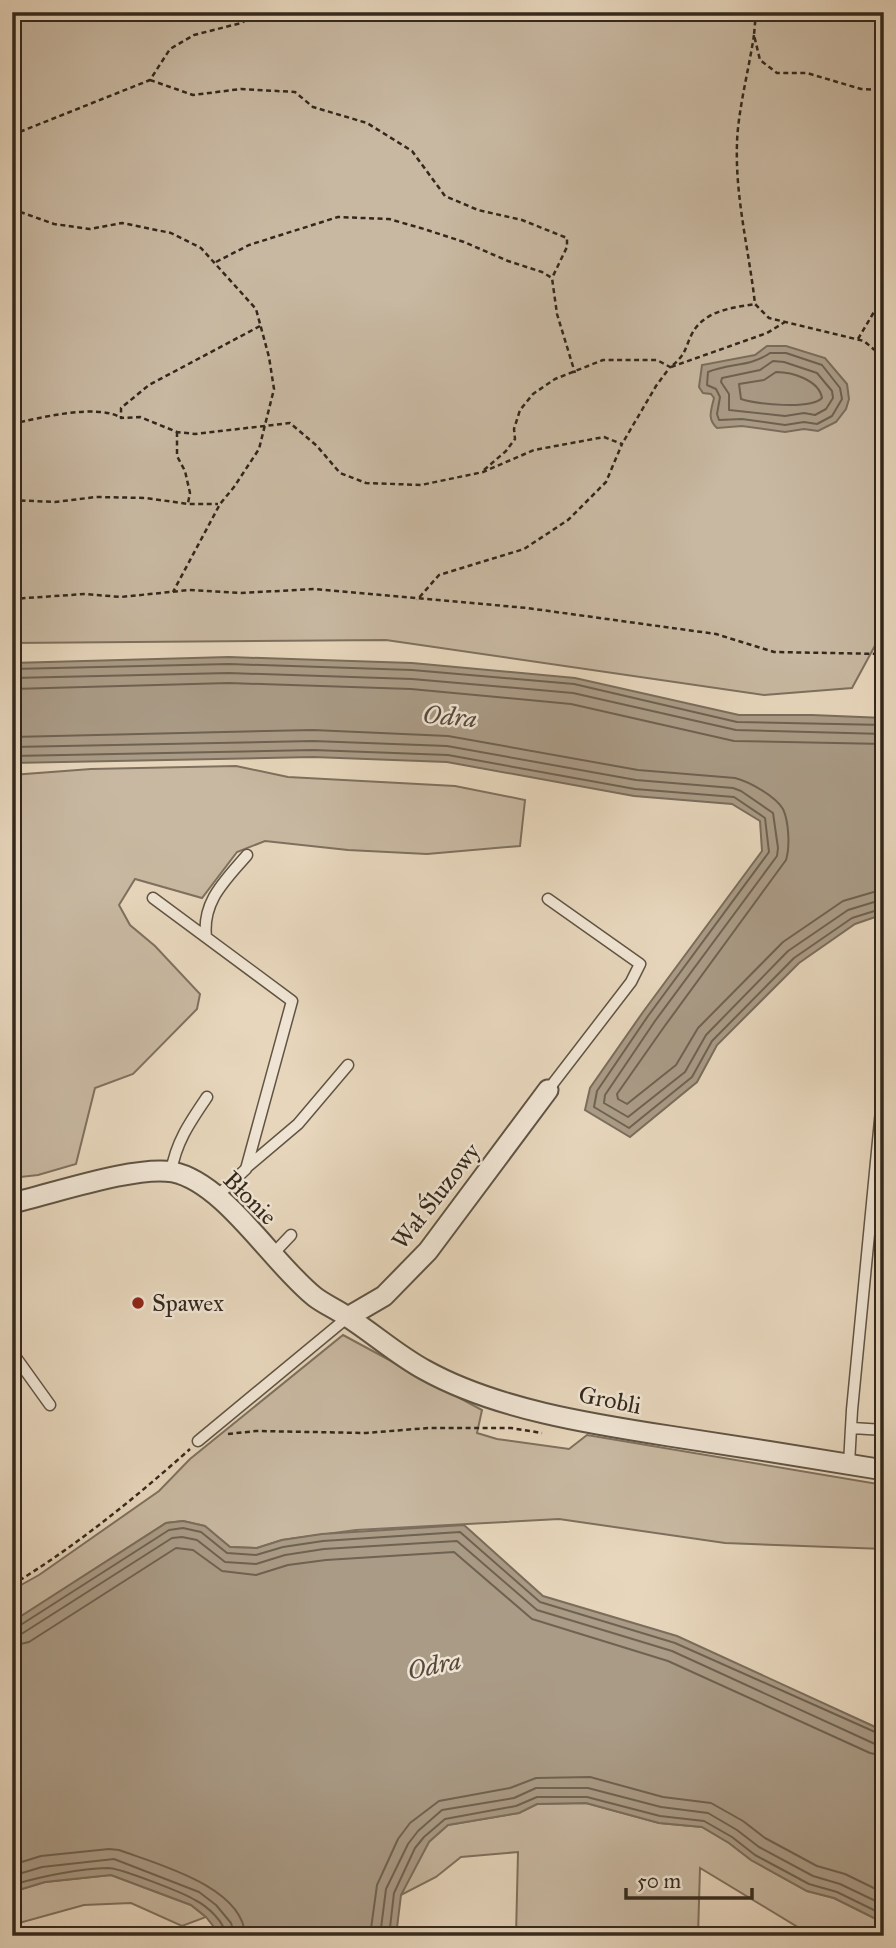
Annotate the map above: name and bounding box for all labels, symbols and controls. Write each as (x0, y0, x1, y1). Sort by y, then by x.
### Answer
water label: Odra (422, 698, 478, 734)
street label: Wał Śluzowy (385, 1136, 487, 1255)
street label: Błonie (217, 1165, 283, 1231)
place label: Spawex (152, 1288, 224, 1318)
marker: Spawex (130, 1295, 146, 1311)
street label: Grobli (576, 1379, 644, 1421)
water label: Odra (404, 1644, 464, 1686)
scale bar (626, 1857, 752, 1901)
text: 50 m (637, 1868, 682, 1894)

